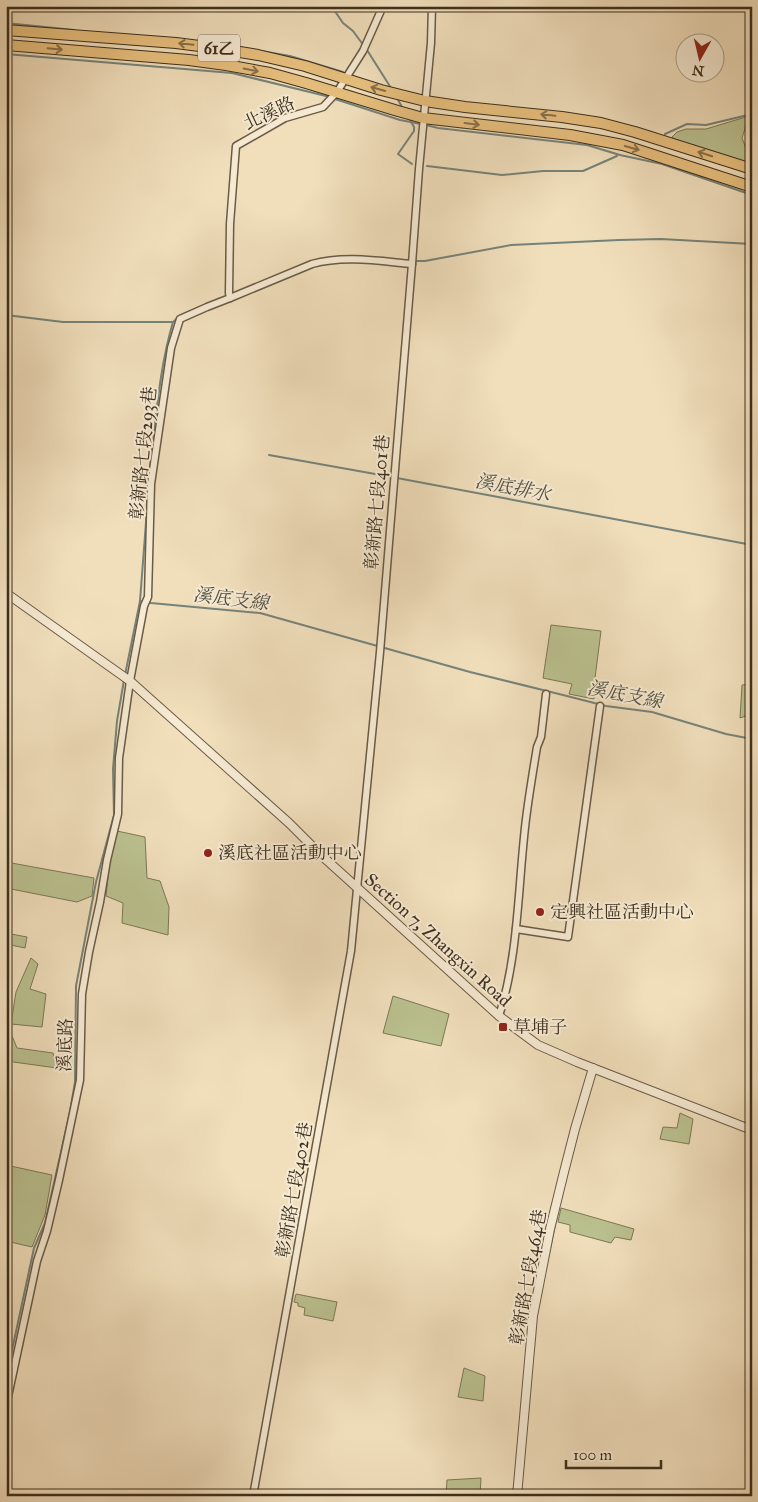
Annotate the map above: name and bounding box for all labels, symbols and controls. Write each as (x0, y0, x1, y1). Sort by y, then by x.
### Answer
north arrow (676, 32, 726, 82)
road number: 61乙 (198, 34, 240, 62)
one-way arrow (178, 39, 194, 49)
one-way arrow (47, 45, 63, 54)
text: N (691, 61, 705, 80)
one-way arrow (243, 65, 259, 75)
one-way arrow (370, 83, 386, 93)
street label: 北溪路 (240, 92, 298, 134)
one-way arrow (540, 110, 556, 120)
one-way arrow (463, 119, 479, 129)
one-way arrow (624, 144, 640, 153)
one-way arrow (698, 149, 714, 158)
street label: 彰新路七段293巷 (125, 385, 161, 521)
street label: 彰新路七段401巷 (360, 434, 394, 570)
water label: 溪底排水 (473, 469, 554, 506)
water label: 溪底支線 (192, 582, 272, 615)
water label: 溪底支線 (585, 676, 666, 713)
place label: 溪底社區活動中心 (218, 842, 362, 864)
marker: 溪底社區活動中心 (202, 847, 214, 859)
street label: Section 7, Zhangxin Road (360, 868, 516, 1012)
place label: 定興社區活動中心 (550, 901, 694, 923)
marker: 定興社區活動中心 (534, 906, 546, 918)
place label: 草埔子 (513, 1016, 567, 1038)
street label: 溪底路 (53, 1018, 77, 1072)
marker: 草埔子 (497, 1021, 509, 1033)
street label: 彰新路七段402巷 (271, 1120, 317, 1260)
street label: 彰新路七段464巷 (505, 1207, 551, 1347)
scale bar (566, 1437, 660, 1469)
text: 100 m (573, 1446, 613, 1464)

